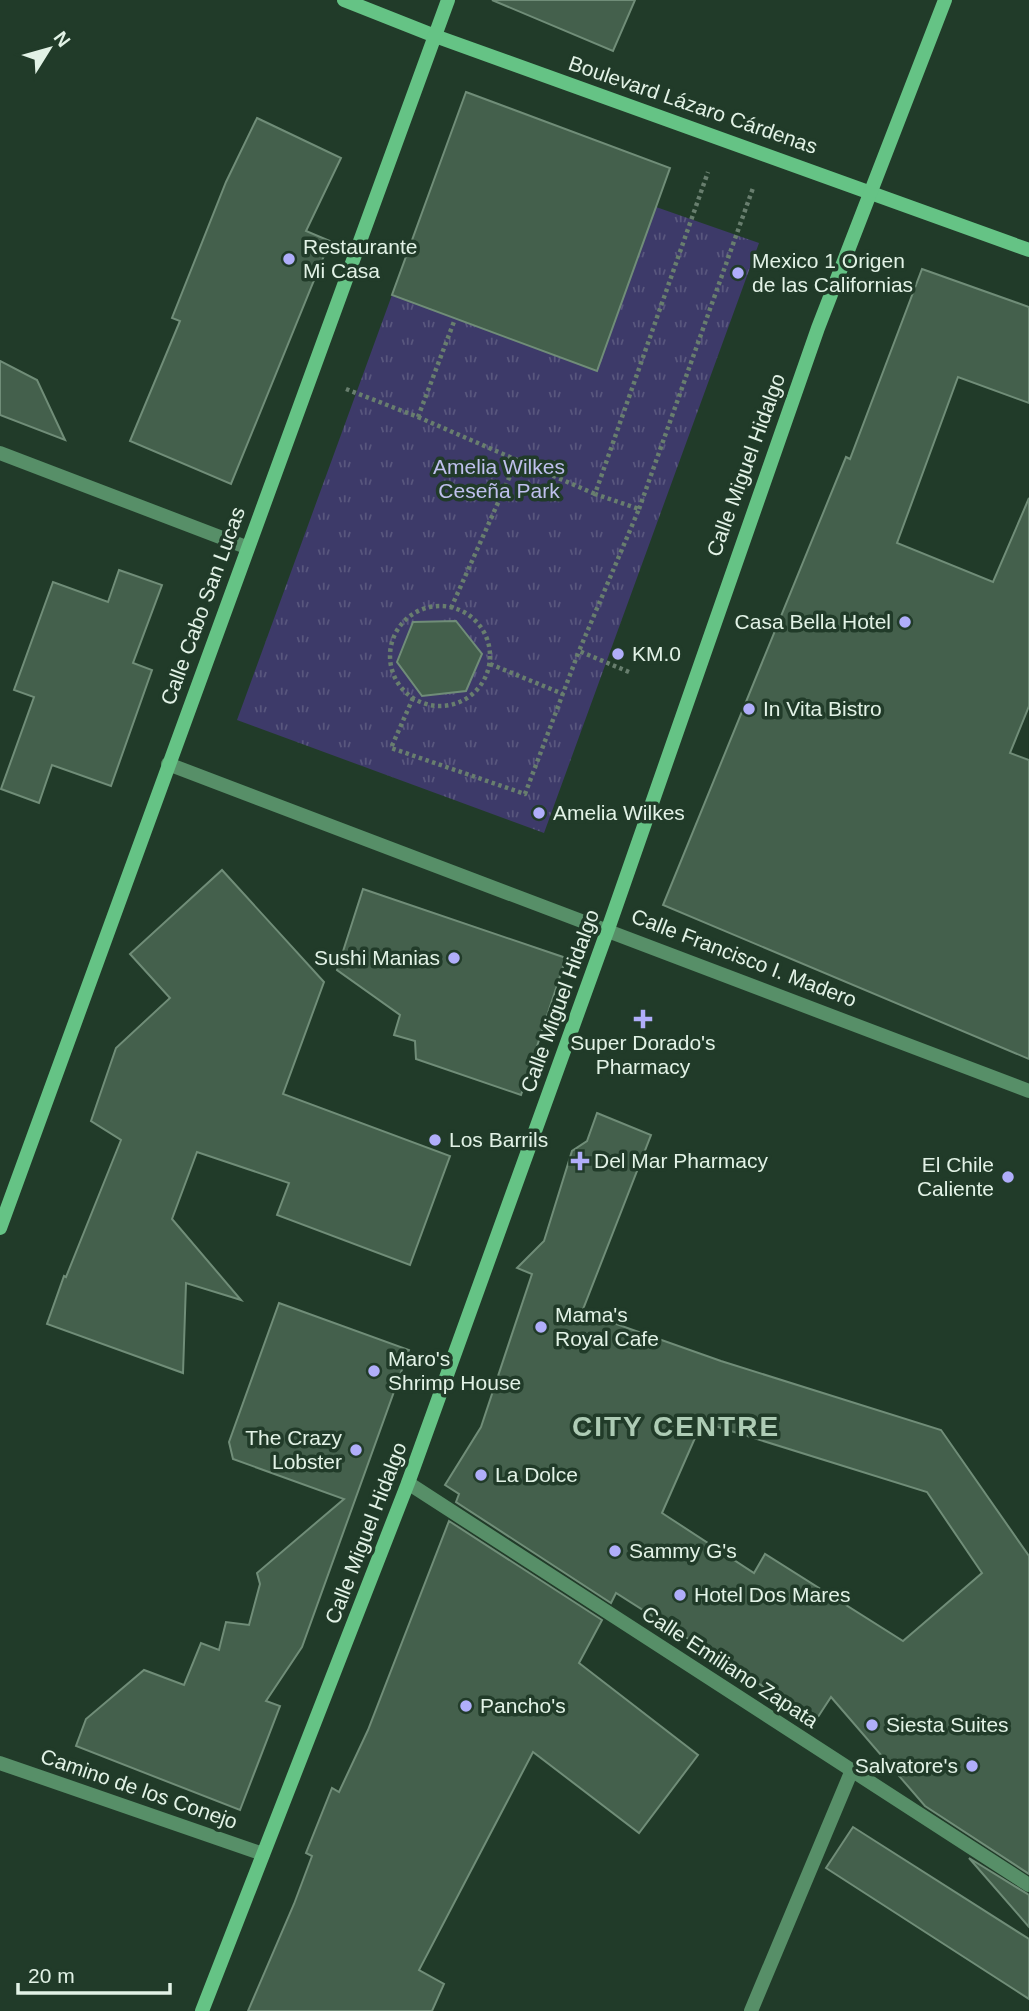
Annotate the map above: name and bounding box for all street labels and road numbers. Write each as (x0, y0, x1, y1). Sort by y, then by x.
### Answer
street label: Boulevard Lázaro Cárdenas (566, 51, 821, 158)
street label: Calle Miguel Hidalgo (702, 370, 789, 559)
street label: Calle Cabo San Lucas (156, 504, 249, 708)
street label: Calle Francisco I. Madero (628, 904, 860, 1011)
street label: Calle Miguel Hidalgo (516, 906, 603, 1095)
street label: Calle Miguel Hidalgo (320, 1439, 411, 1627)
street label: Calle Emiliano Zapata (638, 1601, 823, 1732)
street label: Camino de los Conejo (38, 1744, 241, 1833)

